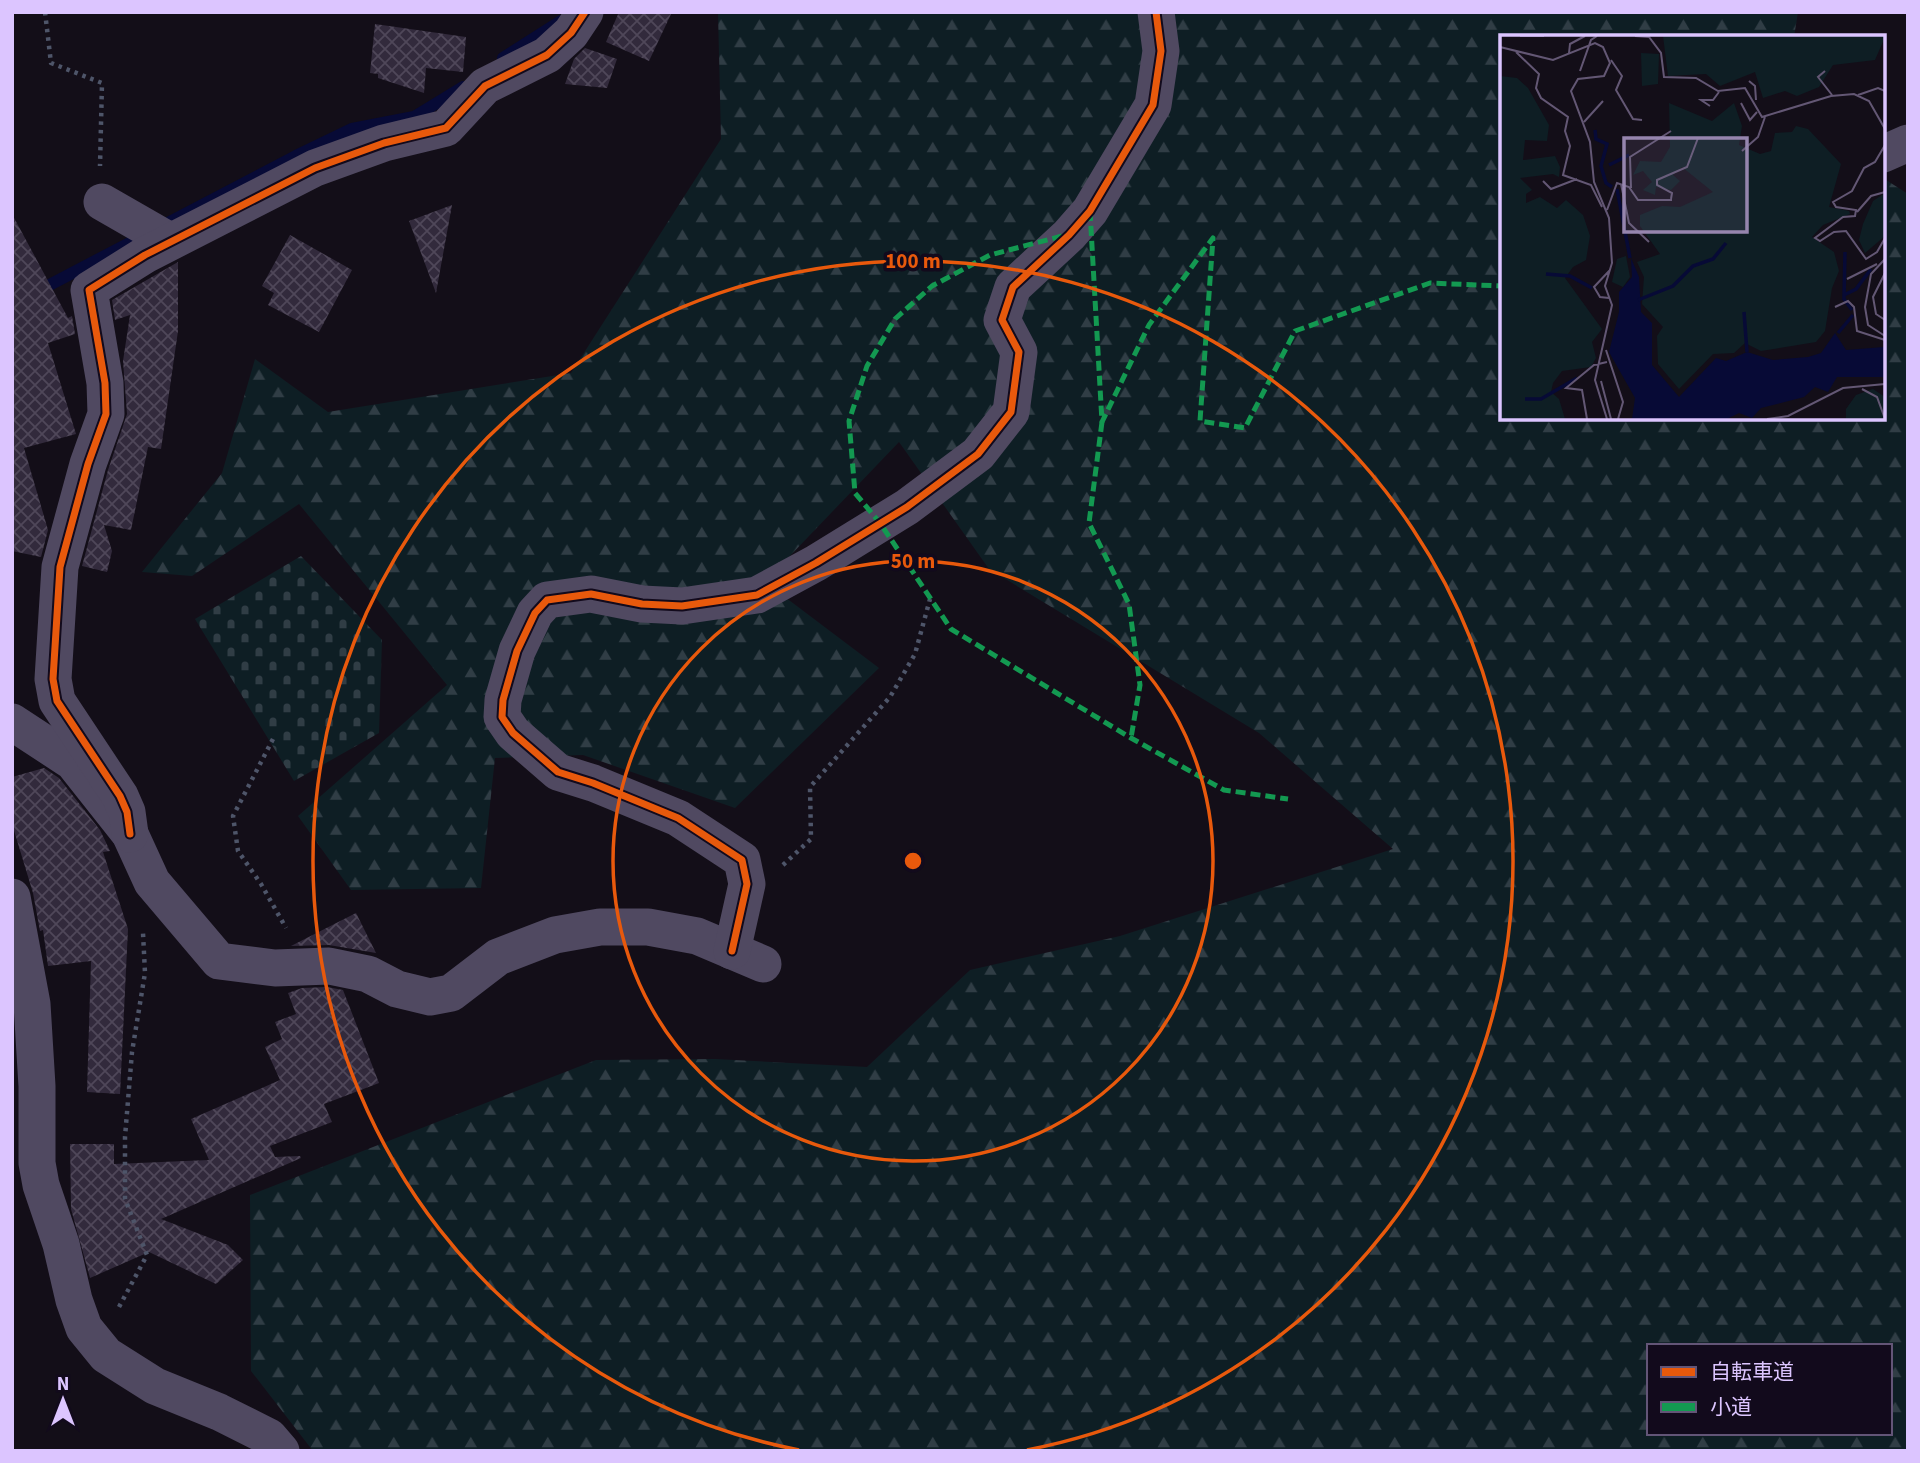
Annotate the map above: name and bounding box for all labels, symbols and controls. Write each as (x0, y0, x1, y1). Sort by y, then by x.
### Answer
inset map (1500, 35, 1885, 420)
text: 100 m (885, 246, 941, 276)
text: 50 m (891, 546, 935, 576)
centre of rings (901, 849, 925, 873)
legend (1647, 1344, 1892, 1435)
text: 自転車道 (1710, 1357, 1794, 1387)
north arrow (28, 1365, 98, 1435)
text: N (57, 1371, 69, 1398)
text: 小道 (1710, 1392, 1752, 1422)

